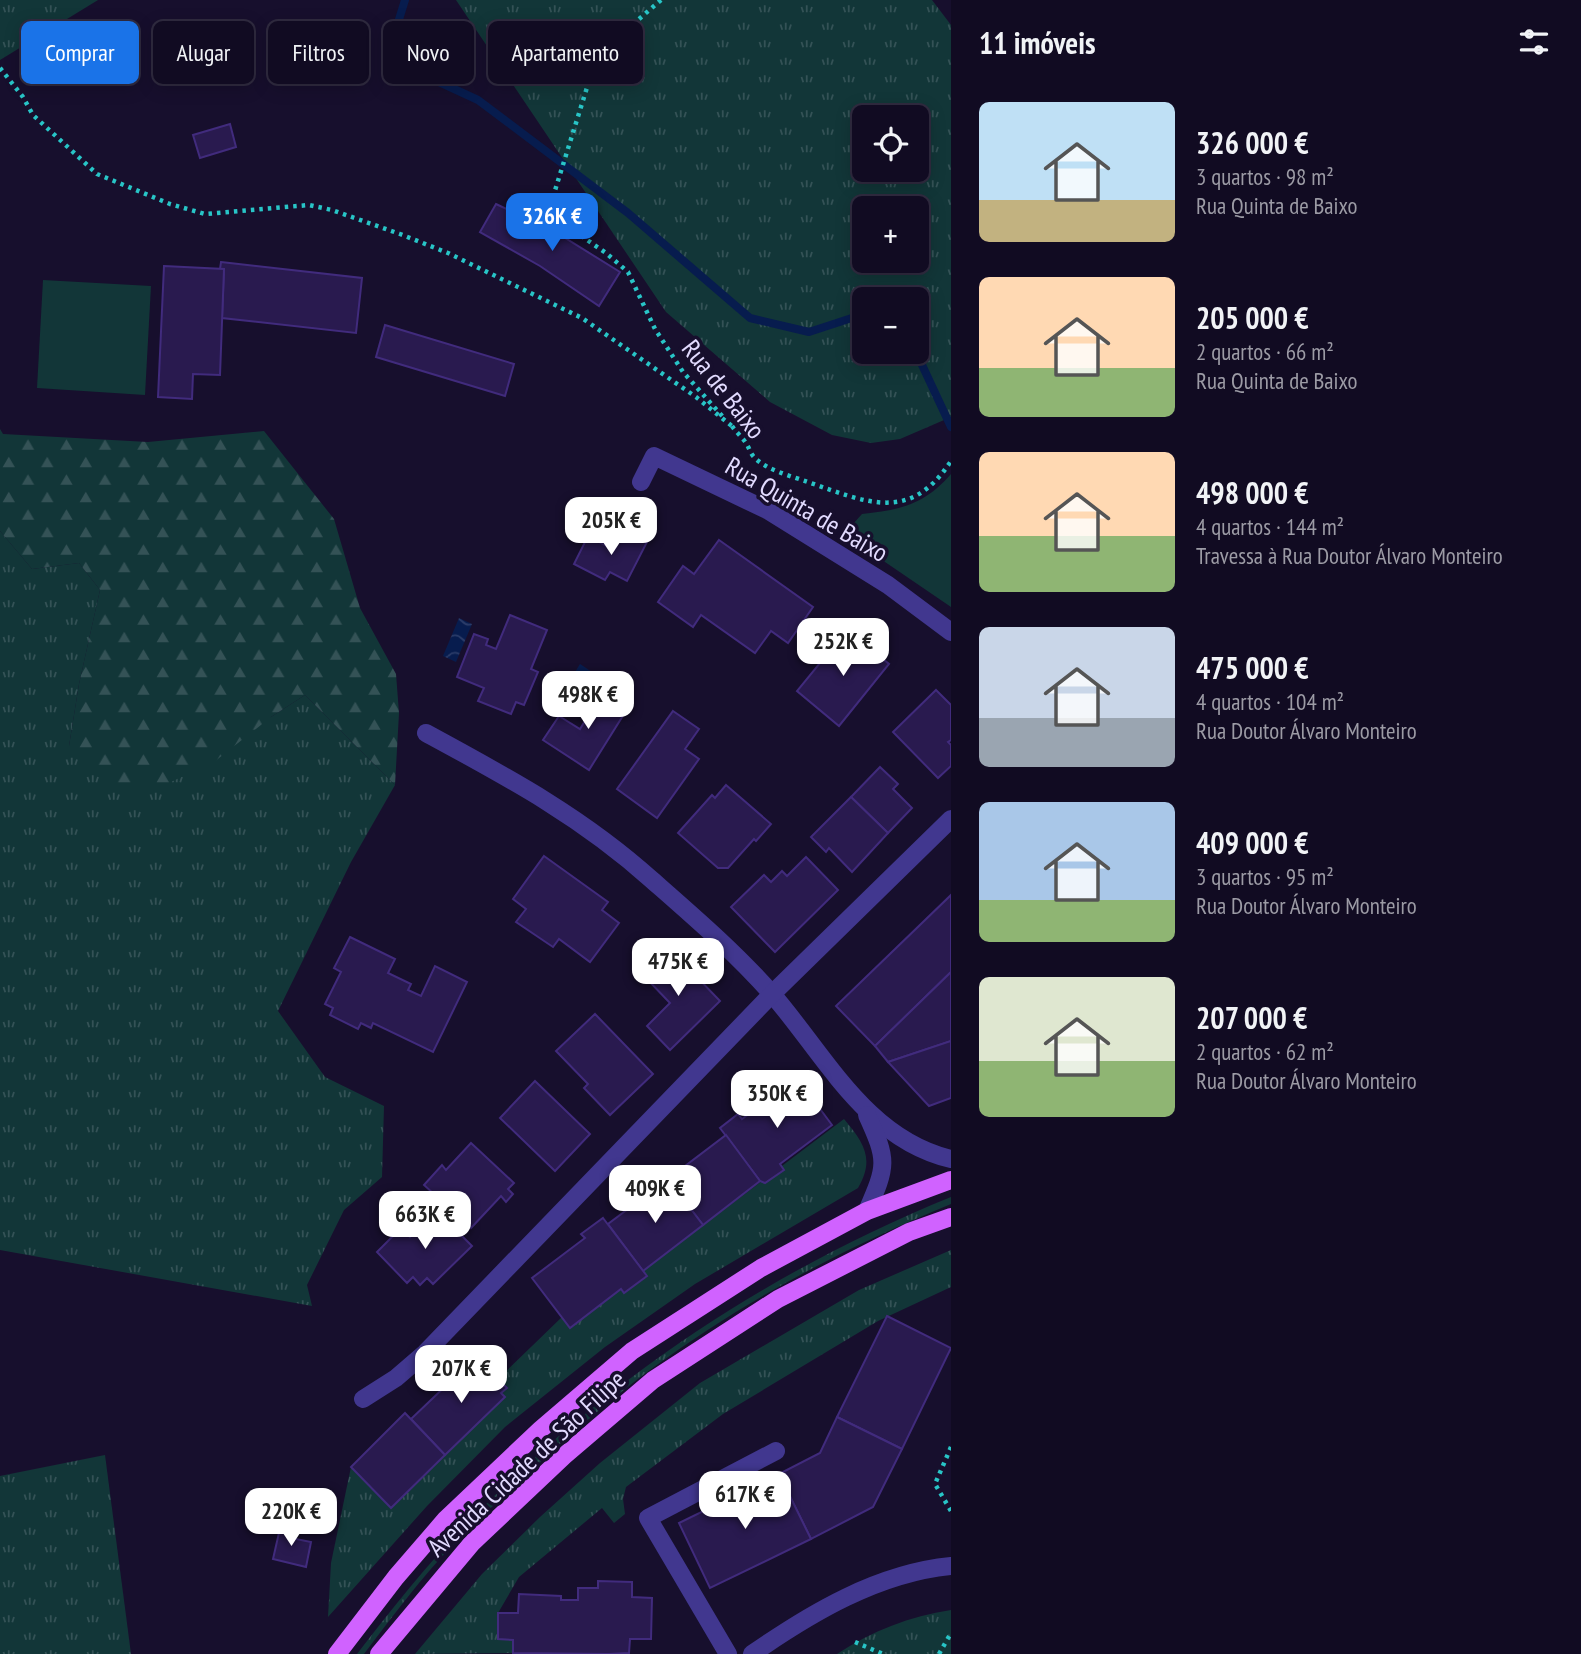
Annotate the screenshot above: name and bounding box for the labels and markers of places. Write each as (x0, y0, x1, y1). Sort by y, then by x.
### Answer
pin: 326K € (495, 194, 609, 253)
pin: 205K € (554, 498, 668, 557)
pin: 252K € (786, 618, 900, 678)
pin: 498K € (531, 672, 645, 731)
pin: 475K € (621, 939, 735, 998)
pin: 350K € (720, 1070, 834, 1130)
pin: 409K € (598, 1166, 712, 1225)
pin: 663K € (368, 1192, 482, 1251)
pin: 207K € (404, 1346, 518, 1405)
pin: 617K € (688, 1472, 802, 1531)
pin: 220K € (234, 1488, 348, 1548)

